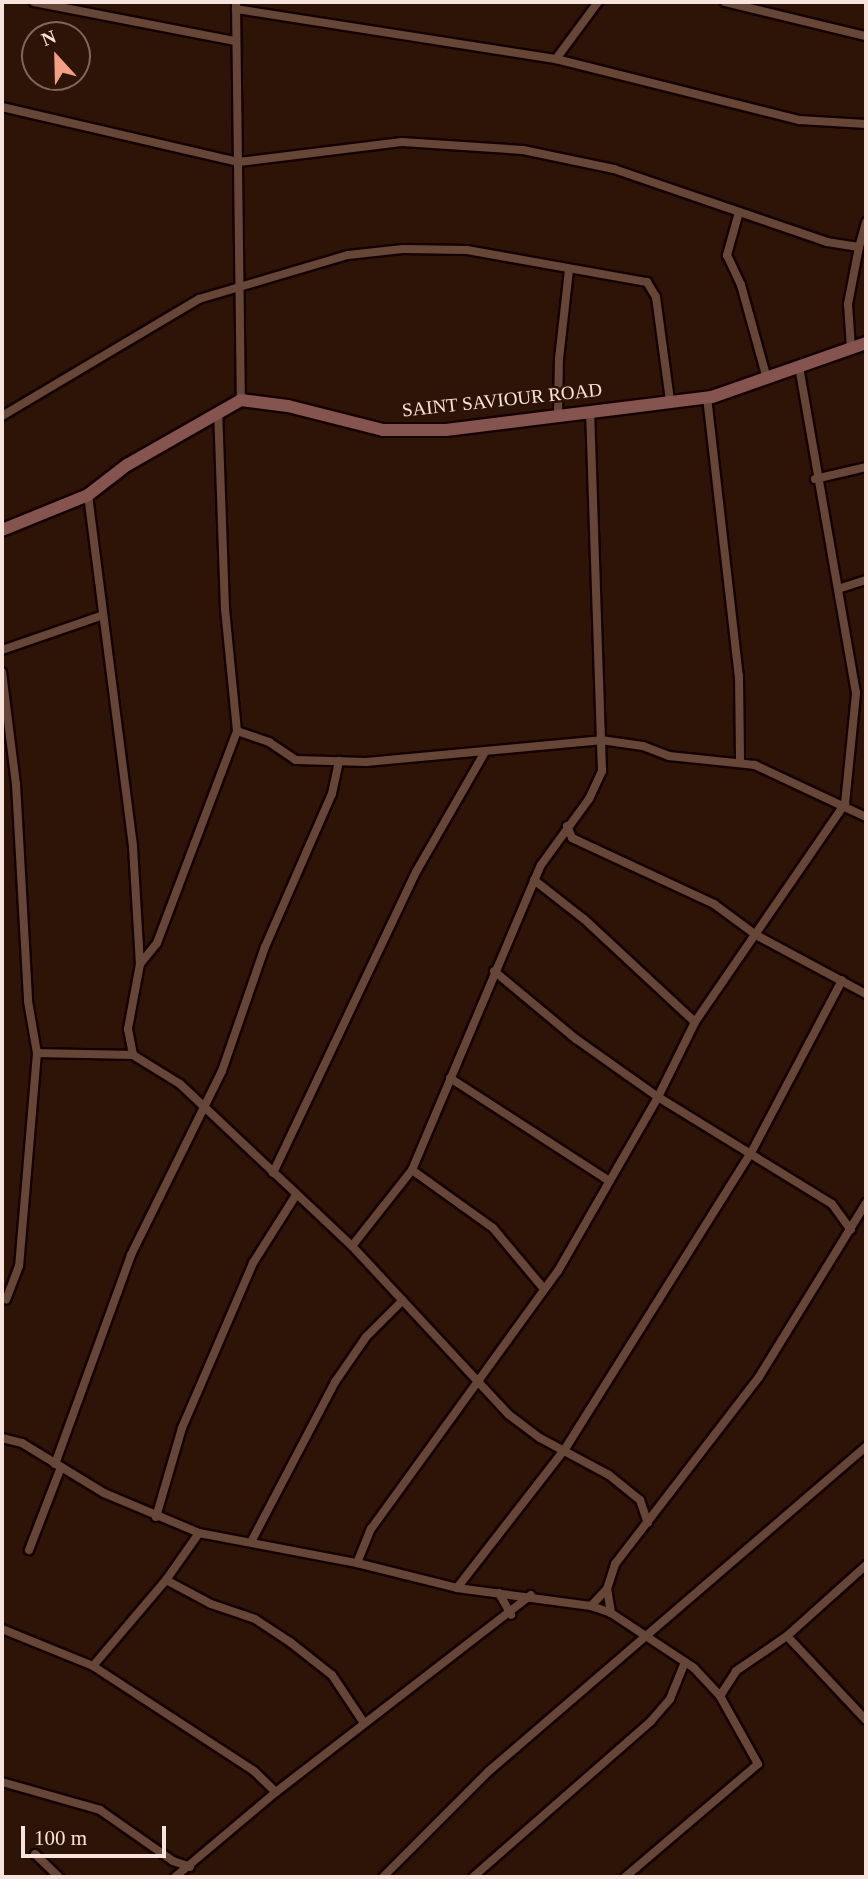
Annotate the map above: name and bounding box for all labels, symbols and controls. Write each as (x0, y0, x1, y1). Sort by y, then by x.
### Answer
north arrow (21, 21, 91, 91)
text: N (38, 26, 59, 50)
street label: SAINT SAVIOUR ROAD (401, 378, 603, 422)
scale bar (24, 1812, 170, 1856)
text: 100 m (34, 1826, 87, 1850)

